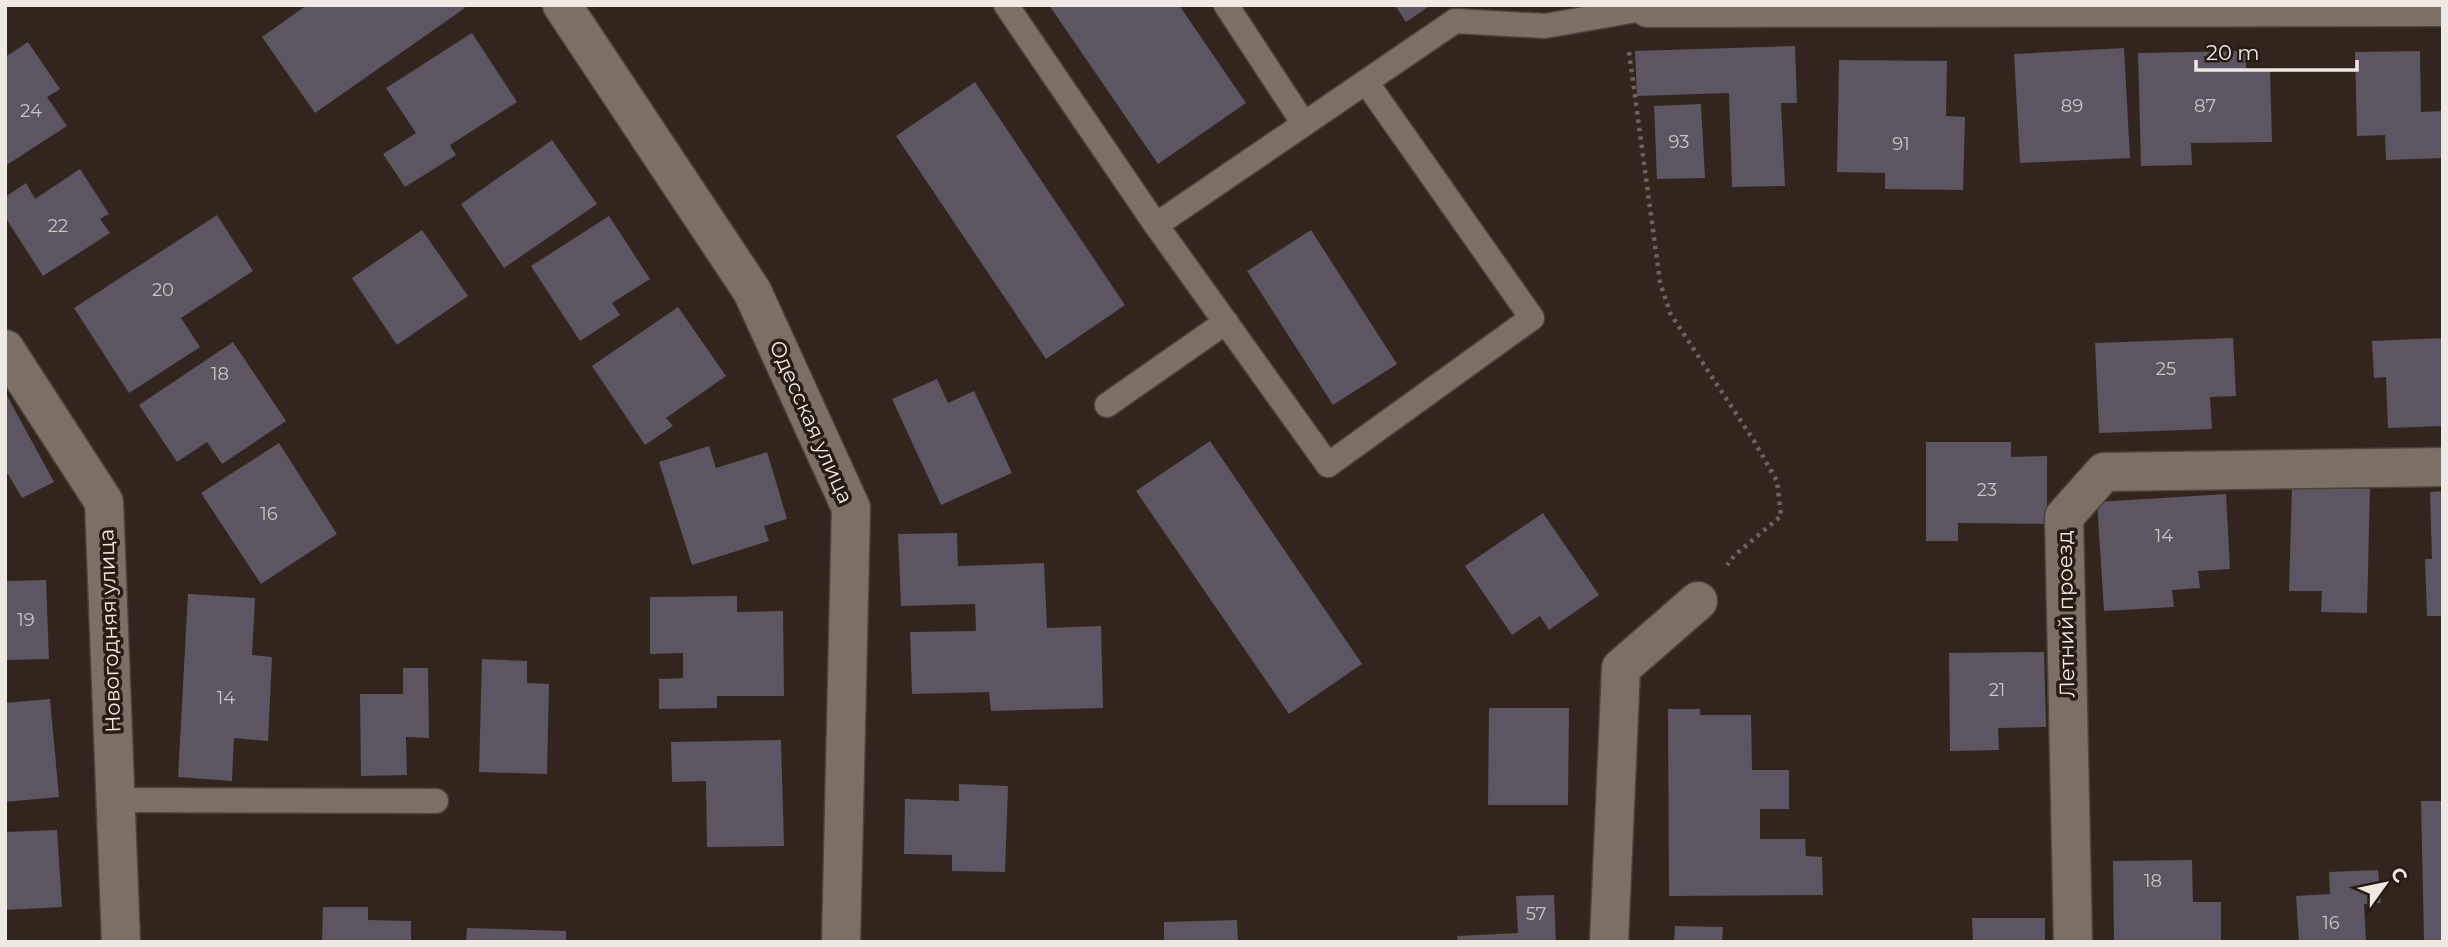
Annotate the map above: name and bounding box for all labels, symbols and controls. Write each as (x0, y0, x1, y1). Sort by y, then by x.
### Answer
scale bar (2196, 28, 2357, 72)
text: 20 m (2206, 40, 2260, 65)
house number: 89 (2061, 95, 2083, 117)
house number: 87 (2194, 95, 2216, 117)
house number: 24 (20, 100, 42, 122)
house number: 93 (1669, 131, 1689, 153)
house number: 91 (1892, 133, 1910, 155)
house number: 22 (48, 215, 68, 237)
house number: 20 (152, 279, 174, 301)
street label: Одесская улица (764, 336, 859, 507)
house number: 25 (2156, 358, 2176, 380)
house number: 18 (211, 363, 229, 385)
house number: 23 (1977, 479, 1997, 501)
house number: 16 (260, 503, 278, 525)
house number: 14 (2155, 525, 2173, 547)
street label: Новогодняя улица (93, 529, 126, 733)
street label: Летний проезд (2052, 530, 2079, 698)
house number: 19 (17, 609, 35, 631)
house number: 21 (1989, 679, 2005, 701)
house number: 14 (217, 687, 235, 709)
north arrow (2350, 849, 2420, 919)
text: С (2385, 863, 2412, 887)
house number: 18 (2144, 870, 2162, 892)
house number: 57 (1526, 903, 1546, 925)
house number: 16 (2322, 912, 2340, 934)

